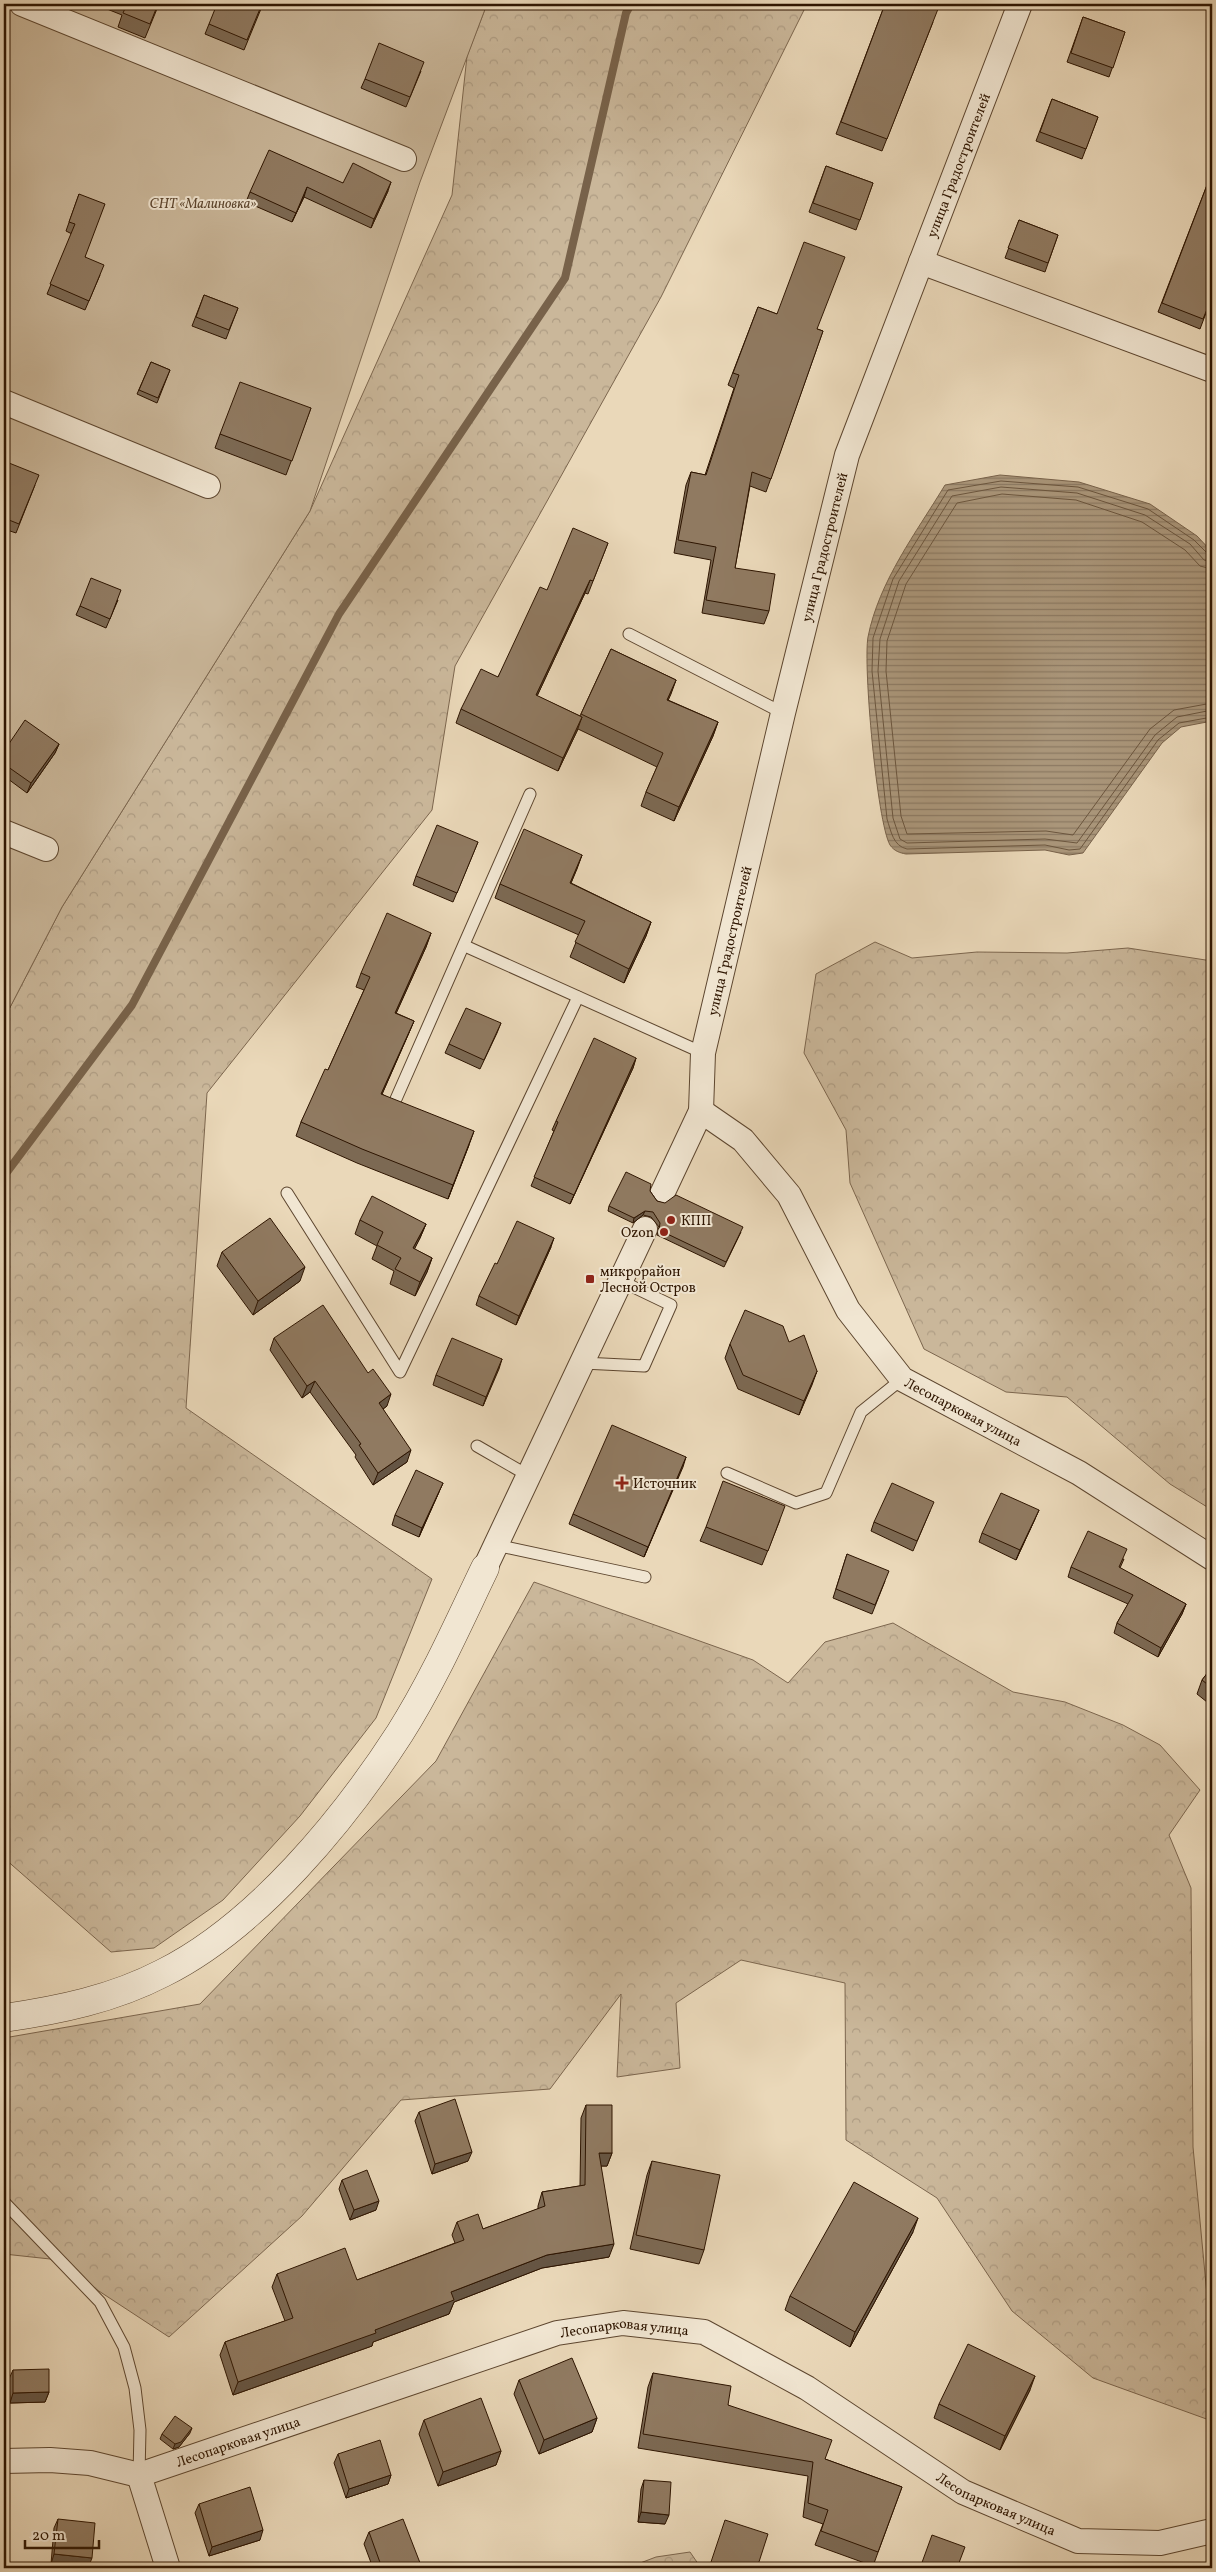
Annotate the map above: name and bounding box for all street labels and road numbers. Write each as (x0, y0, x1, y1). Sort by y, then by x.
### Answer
street label: улица Градостроителей (923, 91, 996, 241)
street label: улица Градостроителей (798, 470, 853, 624)
street label: улица Градостроителей (704, 864, 758, 1018)
street label: Лесопарковая улица (901, 1374, 1024, 1452)
street label: Лесопарковая улица (559, 2315, 690, 2343)
street label: Лесопарковая улица (174, 2413, 303, 2473)
street label: Лесопарковая улица (932, 2469, 1058, 2541)

